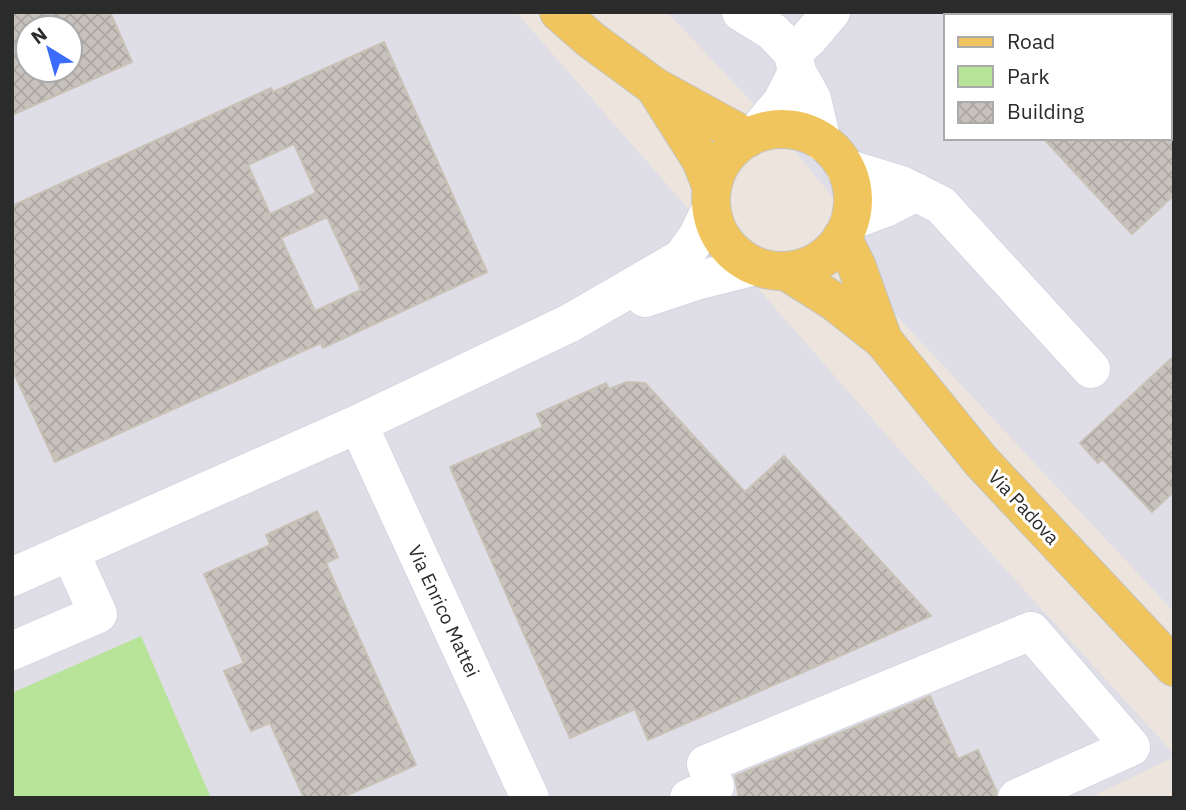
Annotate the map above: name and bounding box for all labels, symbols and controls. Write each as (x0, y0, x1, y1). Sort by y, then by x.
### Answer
north arrow (14, 14, 84, 84)
legend (944, 14, 1172, 140)
text: N (26, 22, 51, 49)
text: Road (1007, 27, 1055, 55)
text: Park (1007, 62, 1050, 90)
text: Building (1007, 97, 1084, 125)
street label: Via Padova (983, 465, 1065, 549)
street label: Via Enrico Mattei (403, 541, 485, 681)

